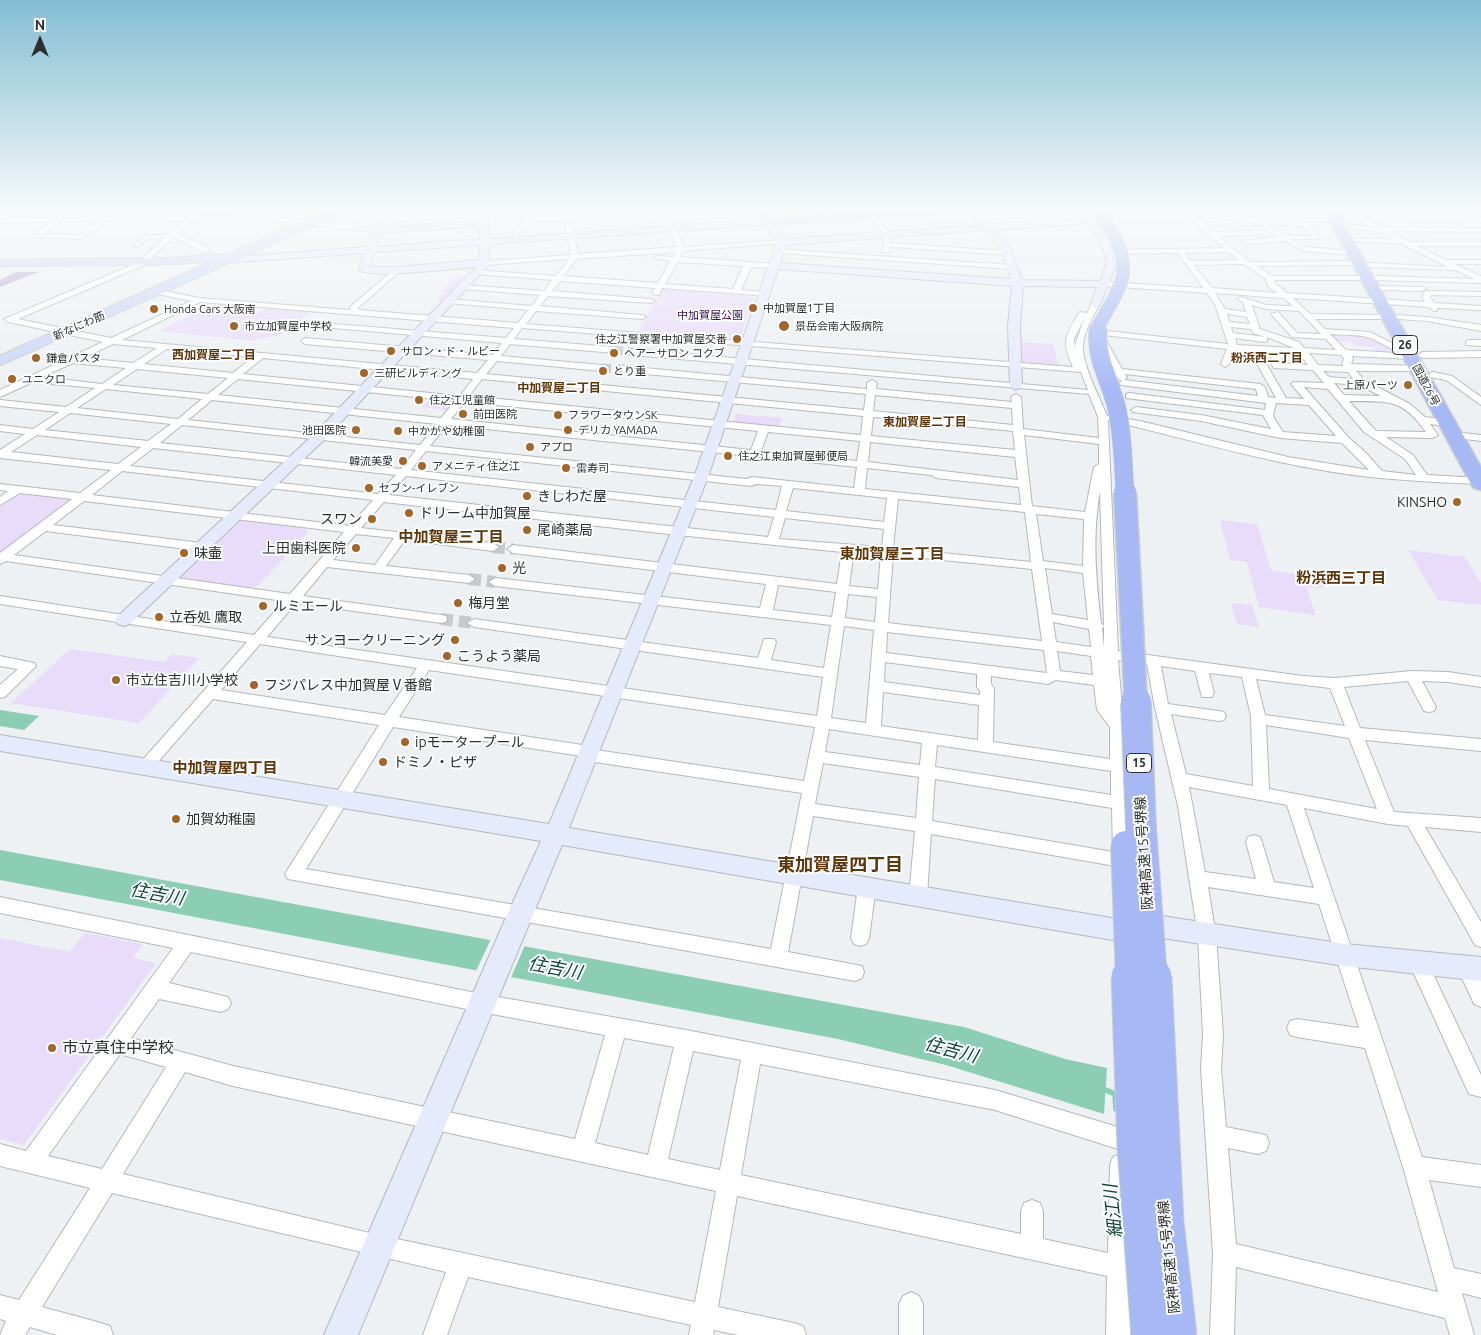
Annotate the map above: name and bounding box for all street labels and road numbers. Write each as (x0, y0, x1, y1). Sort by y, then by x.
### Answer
street label: 新なにわ筋 (51, 309, 107, 343)
road number: 26 (1392, 336, 1418, 354)
street label: 国道26号 (1410, 362, 1442, 408)
road number: 15 (1126, 754, 1152, 772)
street label: 阪神高速15号堺線 (1132, 796, 1156, 910)
street label: 阪神高速15号堺線 (1155, 1200, 1183, 1314)

